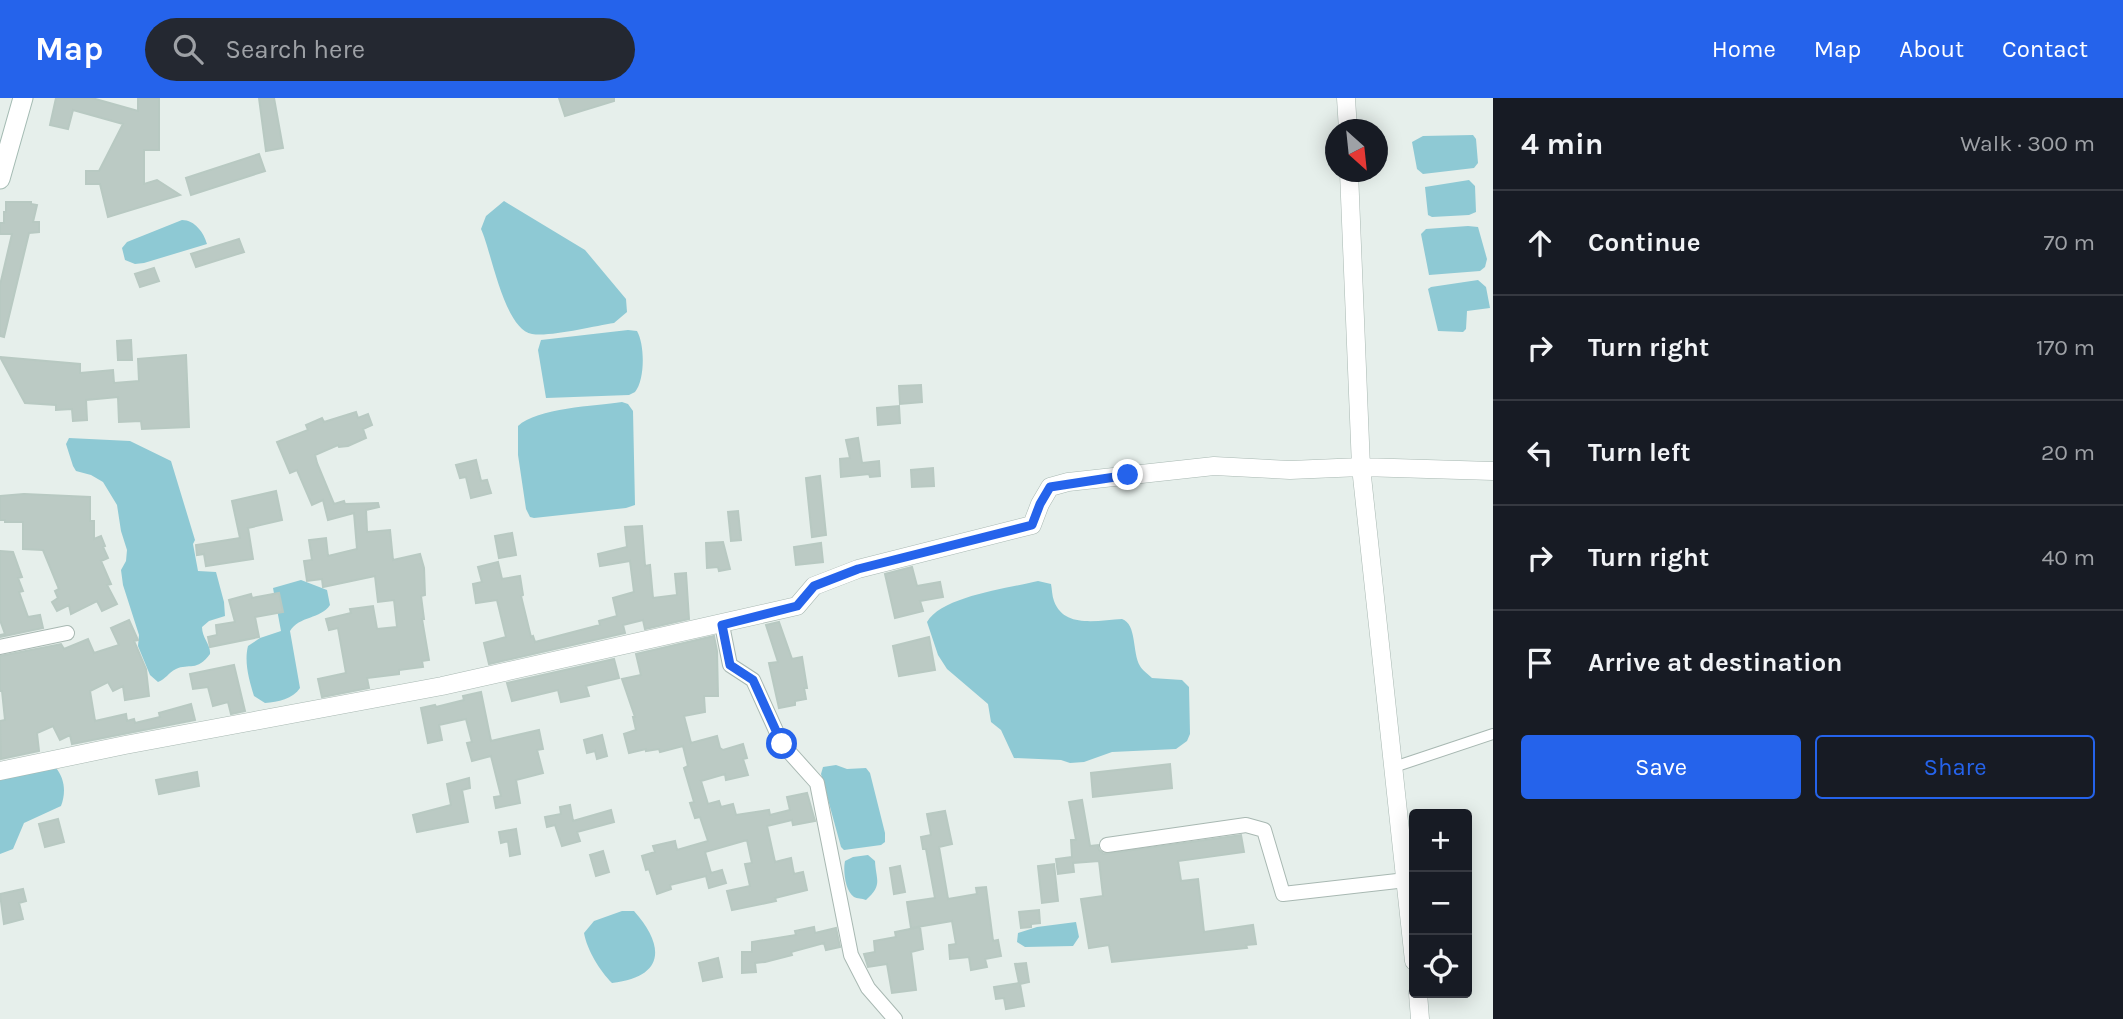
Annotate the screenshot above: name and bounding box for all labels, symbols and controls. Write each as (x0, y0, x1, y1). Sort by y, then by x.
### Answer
search box (145, 18, 635, 81)
text: Map (35, 30, 103, 68)
icon: search (169, 30, 207, 68)
text: Search here (225, 34, 365, 65)
text: Home (1712, 35, 1776, 63)
text: Map (1814, 35, 1861, 63)
text: About (1899, 35, 1964, 63)
text: Contact (2002, 35, 2088, 63)
north arrow (1325, 119, 1388, 182)
text: 4 min (1521, 126, 1603, 162)
text: Walk · 300 m (1960, 130, 2095, 157)
icon: ahead (1521, 224, 1559, 262)
text: Continue (1588, 227, 1700, 258)
text: 70 m (2044, 229, 2095, 256)
icon: right (1521, 329, 1559, 367)
text: Turn right (1588, 332, 1709, 363)
text: 170 m (2036, 334, 2095, 361)
icon: left (1521, 434, 1559, 472)
text: Turn left (1588, 437, 1690, 468)
text: 20 m (2041, 439, 2095, 466)
route end (1112, 459, 1143, 490)
icon: right (1521, 539, 1559, 577)
text: Turn right (1588, 542, 1709, 573)
text: 40 m (2042, 544, 2095, 571)
icon: arrive (1521, 644, 1559, 682)
text: Arrive at destination (1588, 647, 1842, 678)
route start (766, 728, 797, 759)
button: Save (1521, 735, 1801, 799)
button: Share (1815, 735, 2095, 799)
map controls (1409, 809, 1472, 998)
button: + (1409, 809, 1472, 872)
button: − (1409, 872, 1472, 935)
button: locate (1409, 935, 1472, 998)

